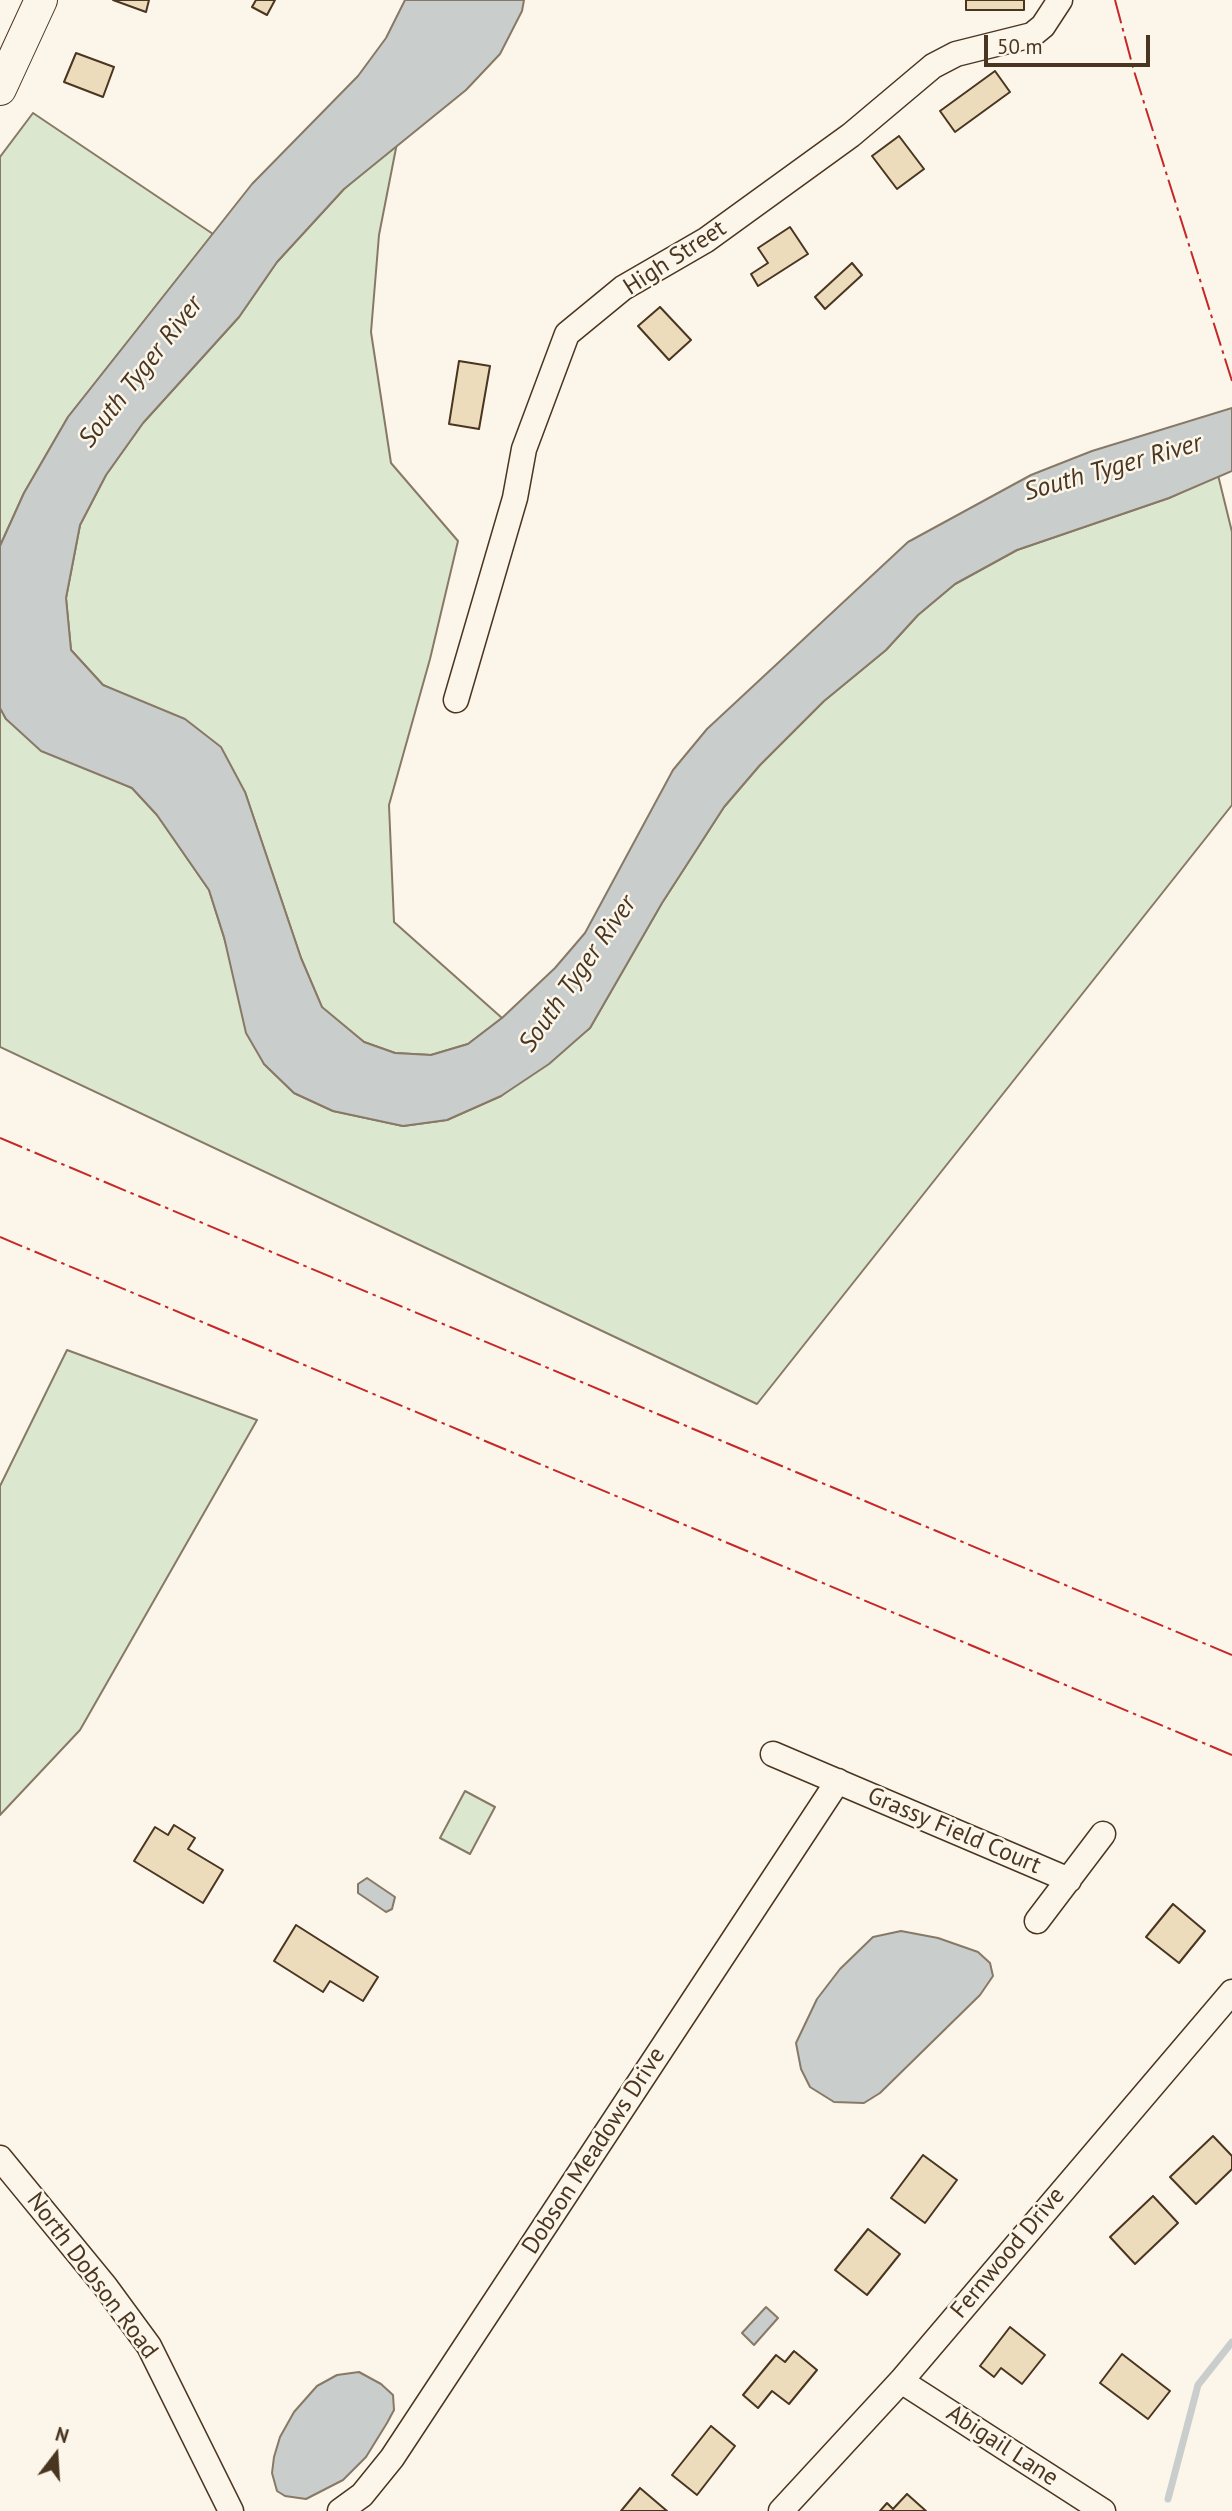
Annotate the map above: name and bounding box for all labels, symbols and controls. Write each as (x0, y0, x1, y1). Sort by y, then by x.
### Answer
scale bar (987, 21, 1153, 65)
text: 50 m (997, 33, 1043, 60)
street label: High Street (618, 214, 732, 302)
water label: South Tyger River (72, 290, 210, 454)
water label: South Tyger River (1021, 428, 1205, 508)
water label: South Tyger River (513, 890, 643, 1058)
street label: Grassy Field Court (863, 1781, 1045, 1881)
street label: Dobson Meadows Drive (516, 2042, 672, 2260)
street label: Fernwood Drive (945, 2182, 1071, 2324)
street label: North Dobson Road (20, 2187, 164, 2365)
street label: Abigail Lane (941, 2399, 1063, 2493)
north arrow (21, 2420, 91, 2490)
text: N (53, 2422, 72, 2448)

